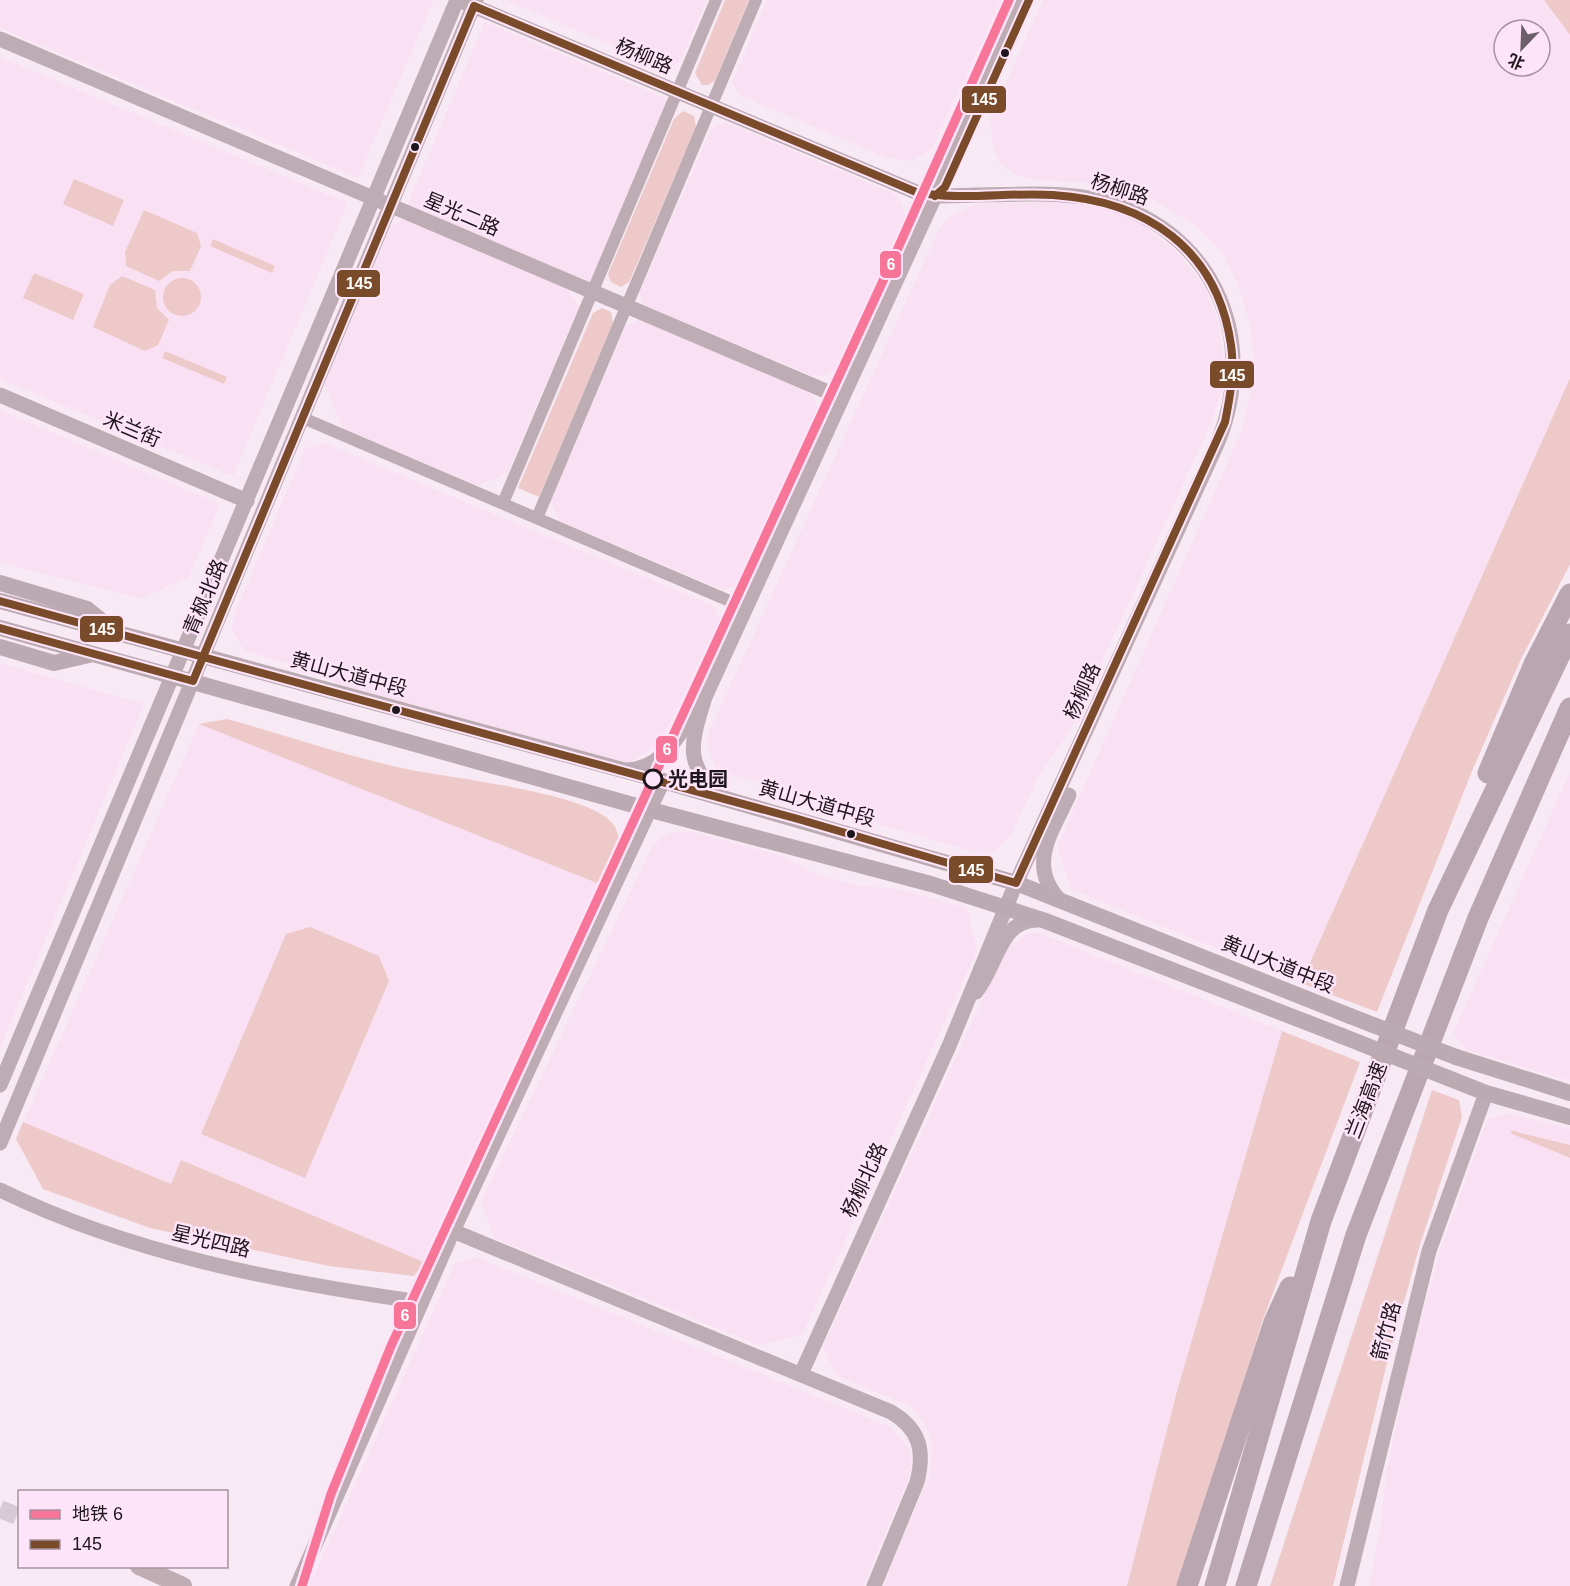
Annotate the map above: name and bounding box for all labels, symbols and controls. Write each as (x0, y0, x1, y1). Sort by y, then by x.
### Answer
north arrow (1492, 18, 1552, 78)
street label: 杨柳路 (612, 34, 676, 78)
unlabelled marker (999, 47, 1011, 59)
text: 北 (1506, 50, 1527, 72)
line badge: 145 (961, 85, 1007, 114)
text: 145 (971, 91, 997, 108)
unlabelled marker (409, 141, 421, 153)
street label: 杨柳路 (1088, 169, 1152, 209)
street label: 星光二路 (421, 188, 503, 240)
line badge: 6 (879, 250, 902, 279)
text: 6 (887, 256, 896, 273)
line badge: 145 (336, 269, 381, 298)
text: 145 (346, 275, 372, 292)
line badge: 145 (1209, 360, 1255, 389)
text: 145 (1219, 367, 1245, 384)
street label: 米兰街 (100, 407, 164, 451)
street label: 青枫北路 (179, 556, 231, 638)
line badge: 145 (79, 615, 124, 643)
text: 145 (89, 621, 115, 638)
street label: 黄山大道中段 (288, 648, 410, 700)
street label: 杨柳路 (1060, 659, 1104, 723)
unlabelled marker (390, 704, 402, 716)
line badge: 6 (655, 735, 678, 764)
text: 6 (663, 741, 672, 758)
place label: 光电园 (668, 768, 728, 790)
marker: 光电园 (643, 769, 663, 789)
street label: 黄山大道中段 (756, 776, 878, 830)
unlabelled marker (845, 828, 857, 840)
line badge: 145 (948, 855, 994, 884)
text: 145 (958, 862, 984, 879)
street label: 黄山大道中段 (1218, 931, 1338, 997)
street label: 兰海高速 (1341, 1059, 1391, 1141)
street label: 杨柳北路 (837, 1139, 891, 1221)
street label: 星光四路 (170, 1221, 252, 1261)
street label: 箭竹路 (1368, 1299, 1404, 1363)
line badge: 6 (393, 1301, 417, 1330)
text: 6 (401, 1307, 410, 1324)
legend (18, 1490, 228, 1568)
text: 地铁 6 (72, 1504, 123, 1524)
text: 145 (72, 1534, 102, 1554)

